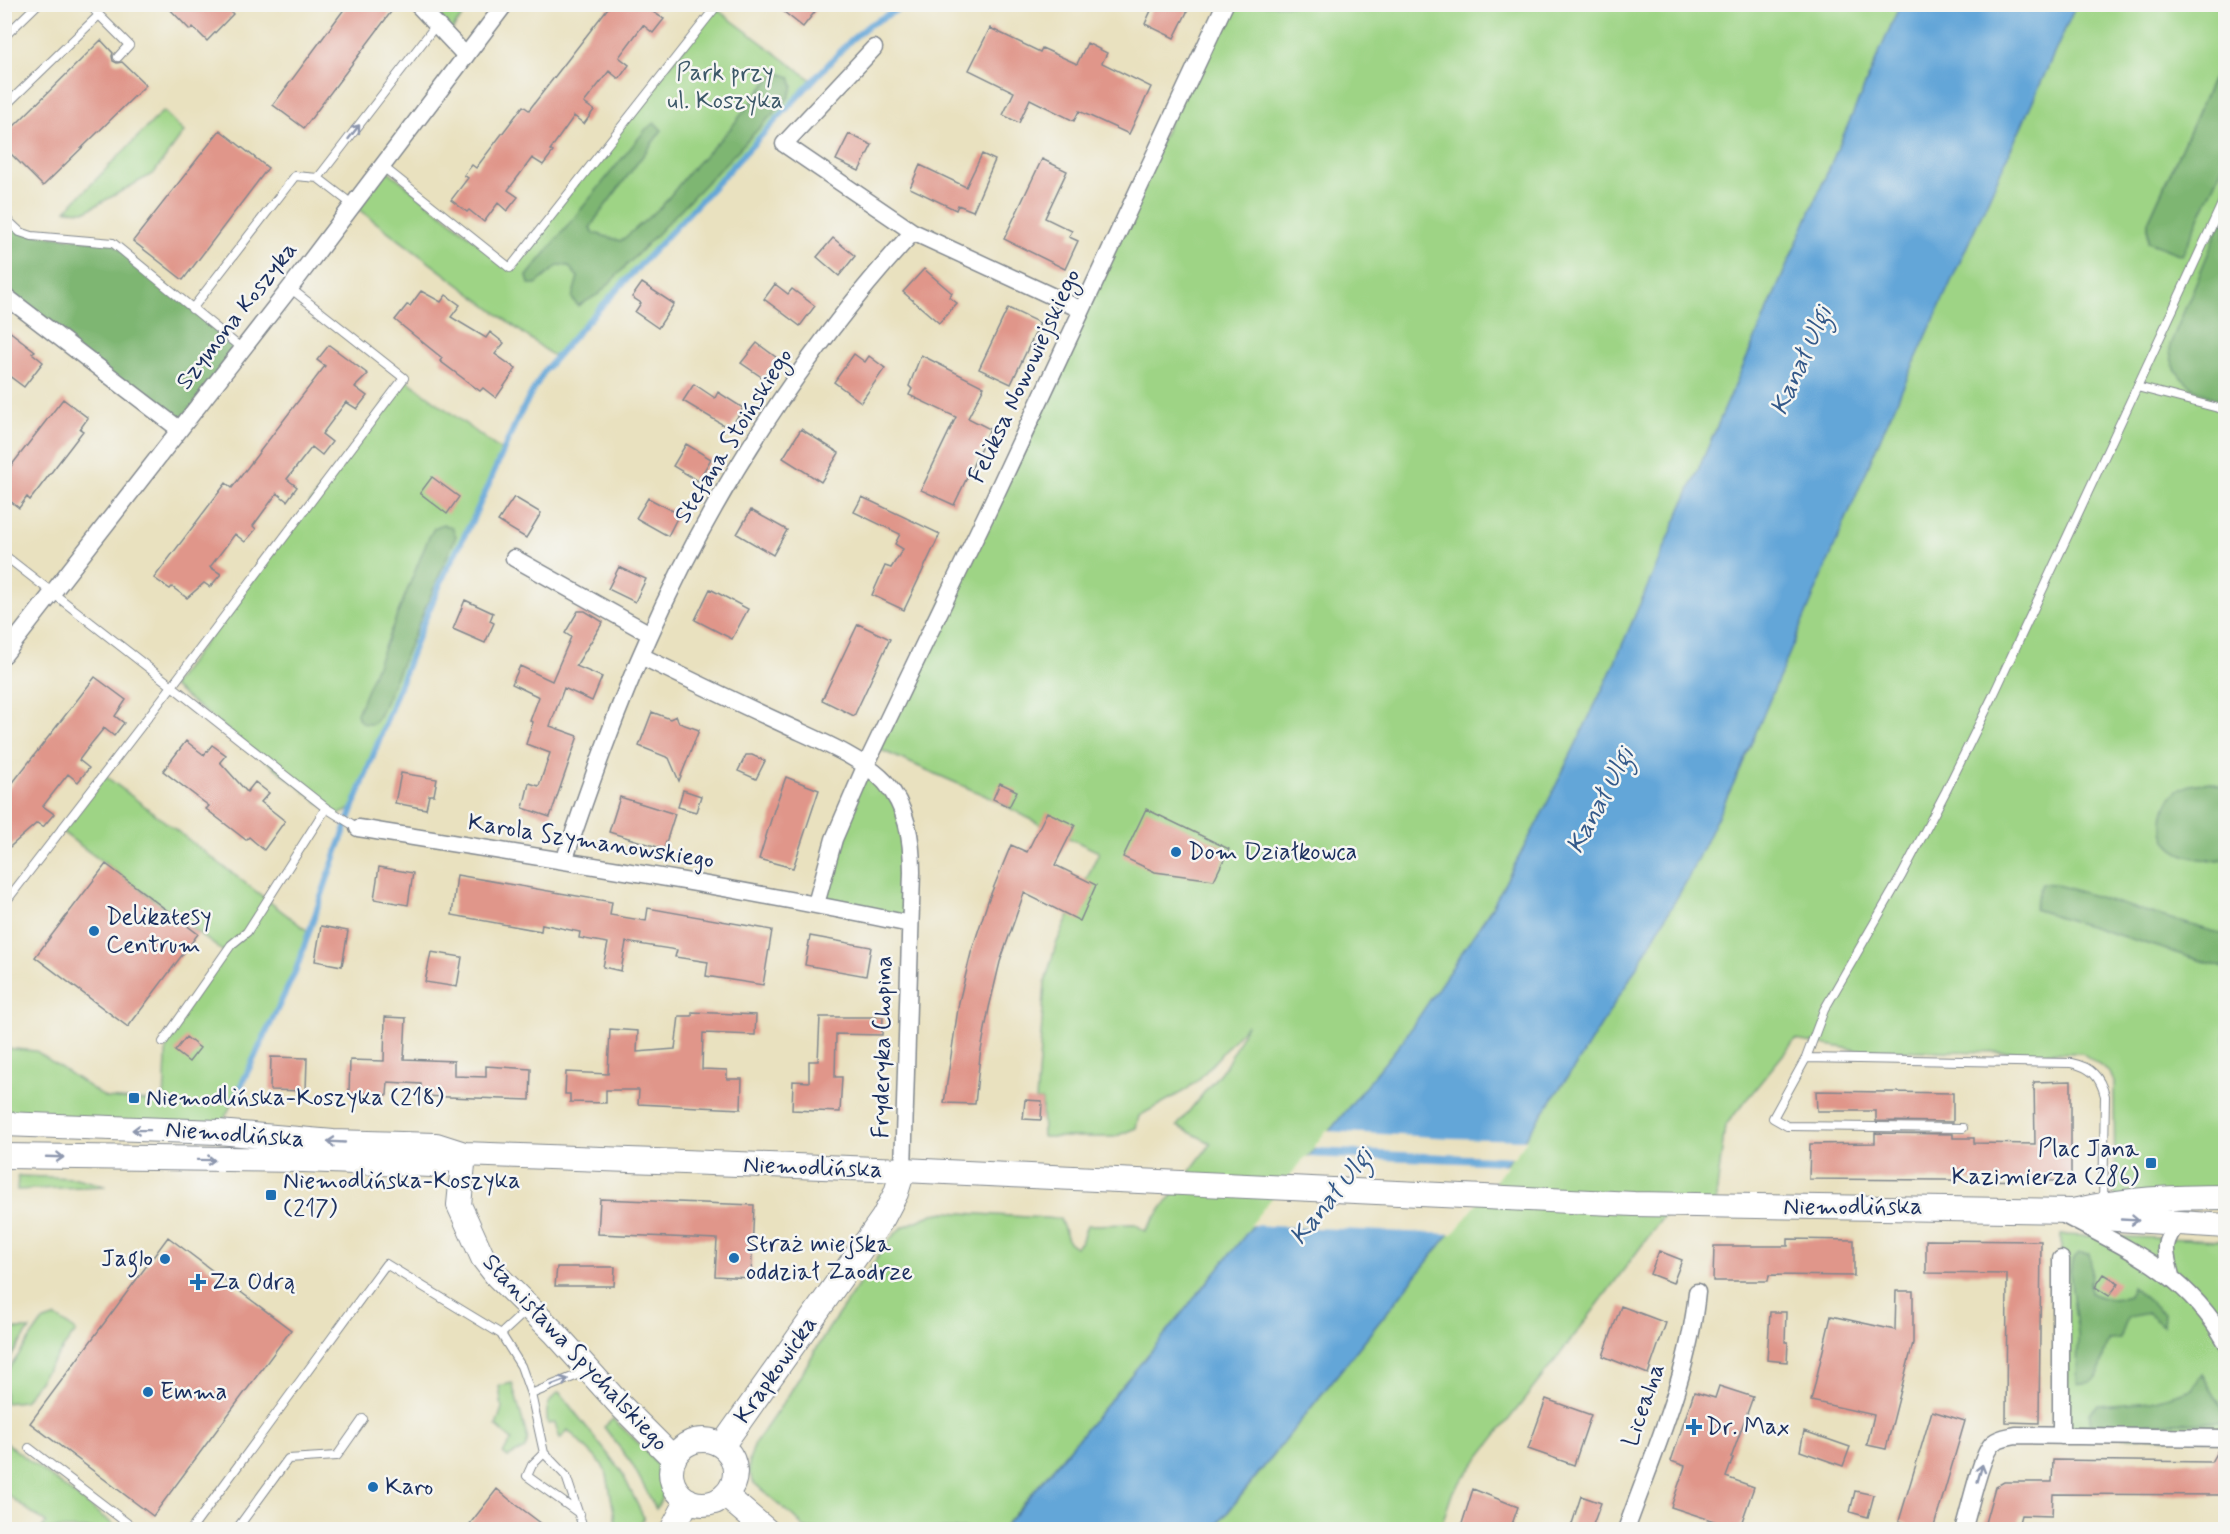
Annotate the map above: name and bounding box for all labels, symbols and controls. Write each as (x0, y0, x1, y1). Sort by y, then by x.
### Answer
park label: Park przy ul. Koszyka (667, 58, 783, 117)
one-way arrow (347, 124, 360, 140)
street label: Szymona Koszyka (169, 235, 305, 397)
street label: Feliksa Nowowiejskiego (962, 264, 1090, 489)
water label: Kanał Ulgi (1763, 299, 1845, 422)
street label: Stefana Stoińskiego (668, 343, 802, 530)
water label: Kanał Ulgi (1559, 740, 1647, 861)
street label: Karola Szymanowskiego (466, 807, 716, 877)
place label: Dom Działkowca (1188, 837, 1357, 868)
marker: Dom Działkowca (1169, 845, 1183, 859)
place label: Delikatesy Centrum (106, 902, 212, 961)
marker: Delikatesy Centrum (87, 924, 101, 938)
street label: Fryderyka Chopina (866, 955, 900, 1139)
place label: Niemodlińska-Koszyka (218) (146, 1083, 444, 1114)
marker: Niemodlińska-Koszyka (218) (127, 1091, 141, 1105)
street label: Niemodlińska (164, 1115, 306, 1155)
one-way arrow (132, 1124, 152, 1135)
place label: Plac Jana Kazimierza (286) (1952, 1134, 2140, 1193)
one-way arrow (326, 1137, 346, 1148)
water label: Kanał Ulgi (1282, 1140, 1385, 1255)
street label: Niemodlińska (743, 1150, 883, 1186)
one-way arrow (44, 1151, 64, 1163)
one-way arrow (195, 1154, 215, 1166)
marker: Plac Jana Kazimierza (286) (2144, 1156, 2158, 1170)
place label: Niemodlińska-Koszyka (217) (283, 1166, 521, 1225)
marker: Niemodlińska-Koszyka (217) (264, 1188, 278, 1202)
street label: Niemodlińska (1783, 1192, 1923, 1223)
one-way arrow (2120, 1215, 2140, 1226)
place label: Straż miejska oddział Zaodrze (746, 1229, 913, 1288)
place label: Jaglo (101, 1244, 153, 1278)
street label: Stanisława Spychalskiego (475, 1248, 675, 1458)
marker: Straż miejska oddział Zaodrze (727, 1251, 741, 1265)
marker: Jaglo (158, 1252, 172, 1266)
place label: Za Odrą (210, 1267, 296, 1298)
marker: Za Odrą (191, 1275, 205, 1289)
street label: Krapkowicka (727, 1310, 825, 1430)
street label: Licealna (1615, 1359, 1673, 1451)
one-way arrow (550, 1376, 569, 1387)
place label: Emma (160, 1377, 227, 1408)
marker: Emma (141, 1385, 155, 1399)
place label: Dr. Max (1706, 1412, 1790, 1443)
marker: Dr. Max (1687, 1420, 1701, 1434)
one-way arrow (1975, 1464, 1986, 1483)
place label: Karo (385, 1472, 433, 1503)
marker: Karo (366, 1480, 380, 1494)

